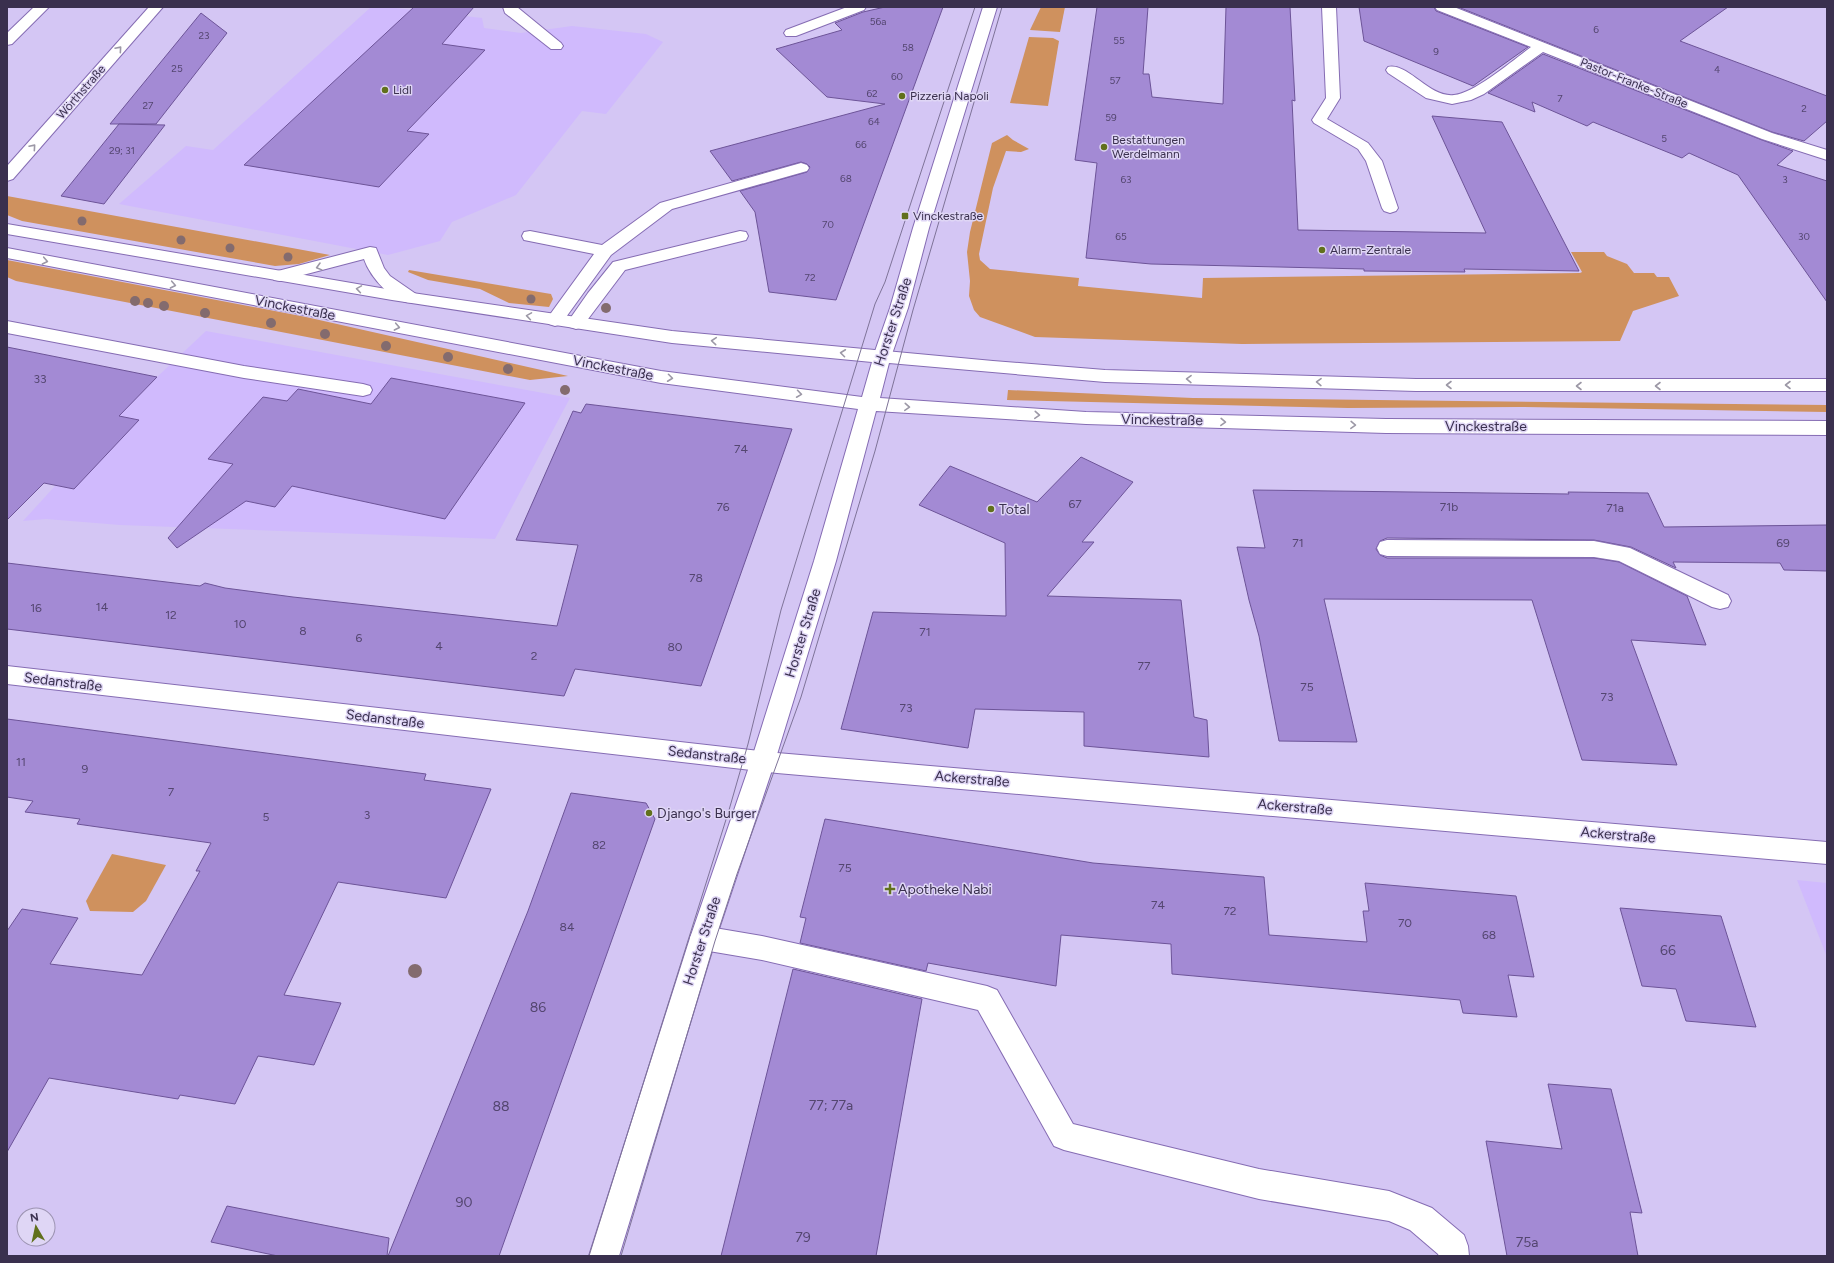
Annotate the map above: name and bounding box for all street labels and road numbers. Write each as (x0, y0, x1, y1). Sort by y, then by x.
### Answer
street label: Pastor-Franke-Straße (1578, 55, 1690, 111)
street label: Wörthstraße (54, 62, 109, 122)
street label: Horster Straße (871, 275, 915, 369)
street label: Vinckestraße (253, 292, 337, 324)
street label: Vinckestraße (571, 352, 655, 384)
street label: Vinckestraße (1121, 411, 1203, 429)
street label: Vinckestraße (1445, 418, 1527, 435)
street label: Horster Straße (781, 586, 825, 680)
street label: Sedanstraße (23, 669, 103, 695)
street label: Sedanstraße (345, 706, 425, 732)
street label: Sedanstraße (667, 742, 747, 768)
street label: Ackerstraße (934, 767, 1011, 791)
street label: Ackerstraße (1257, 795, 1334, 819)
street label: Ackerstraße (1580, 823, 1657, 847)
street label: Horster Straße (680, 894, 724, 988)

